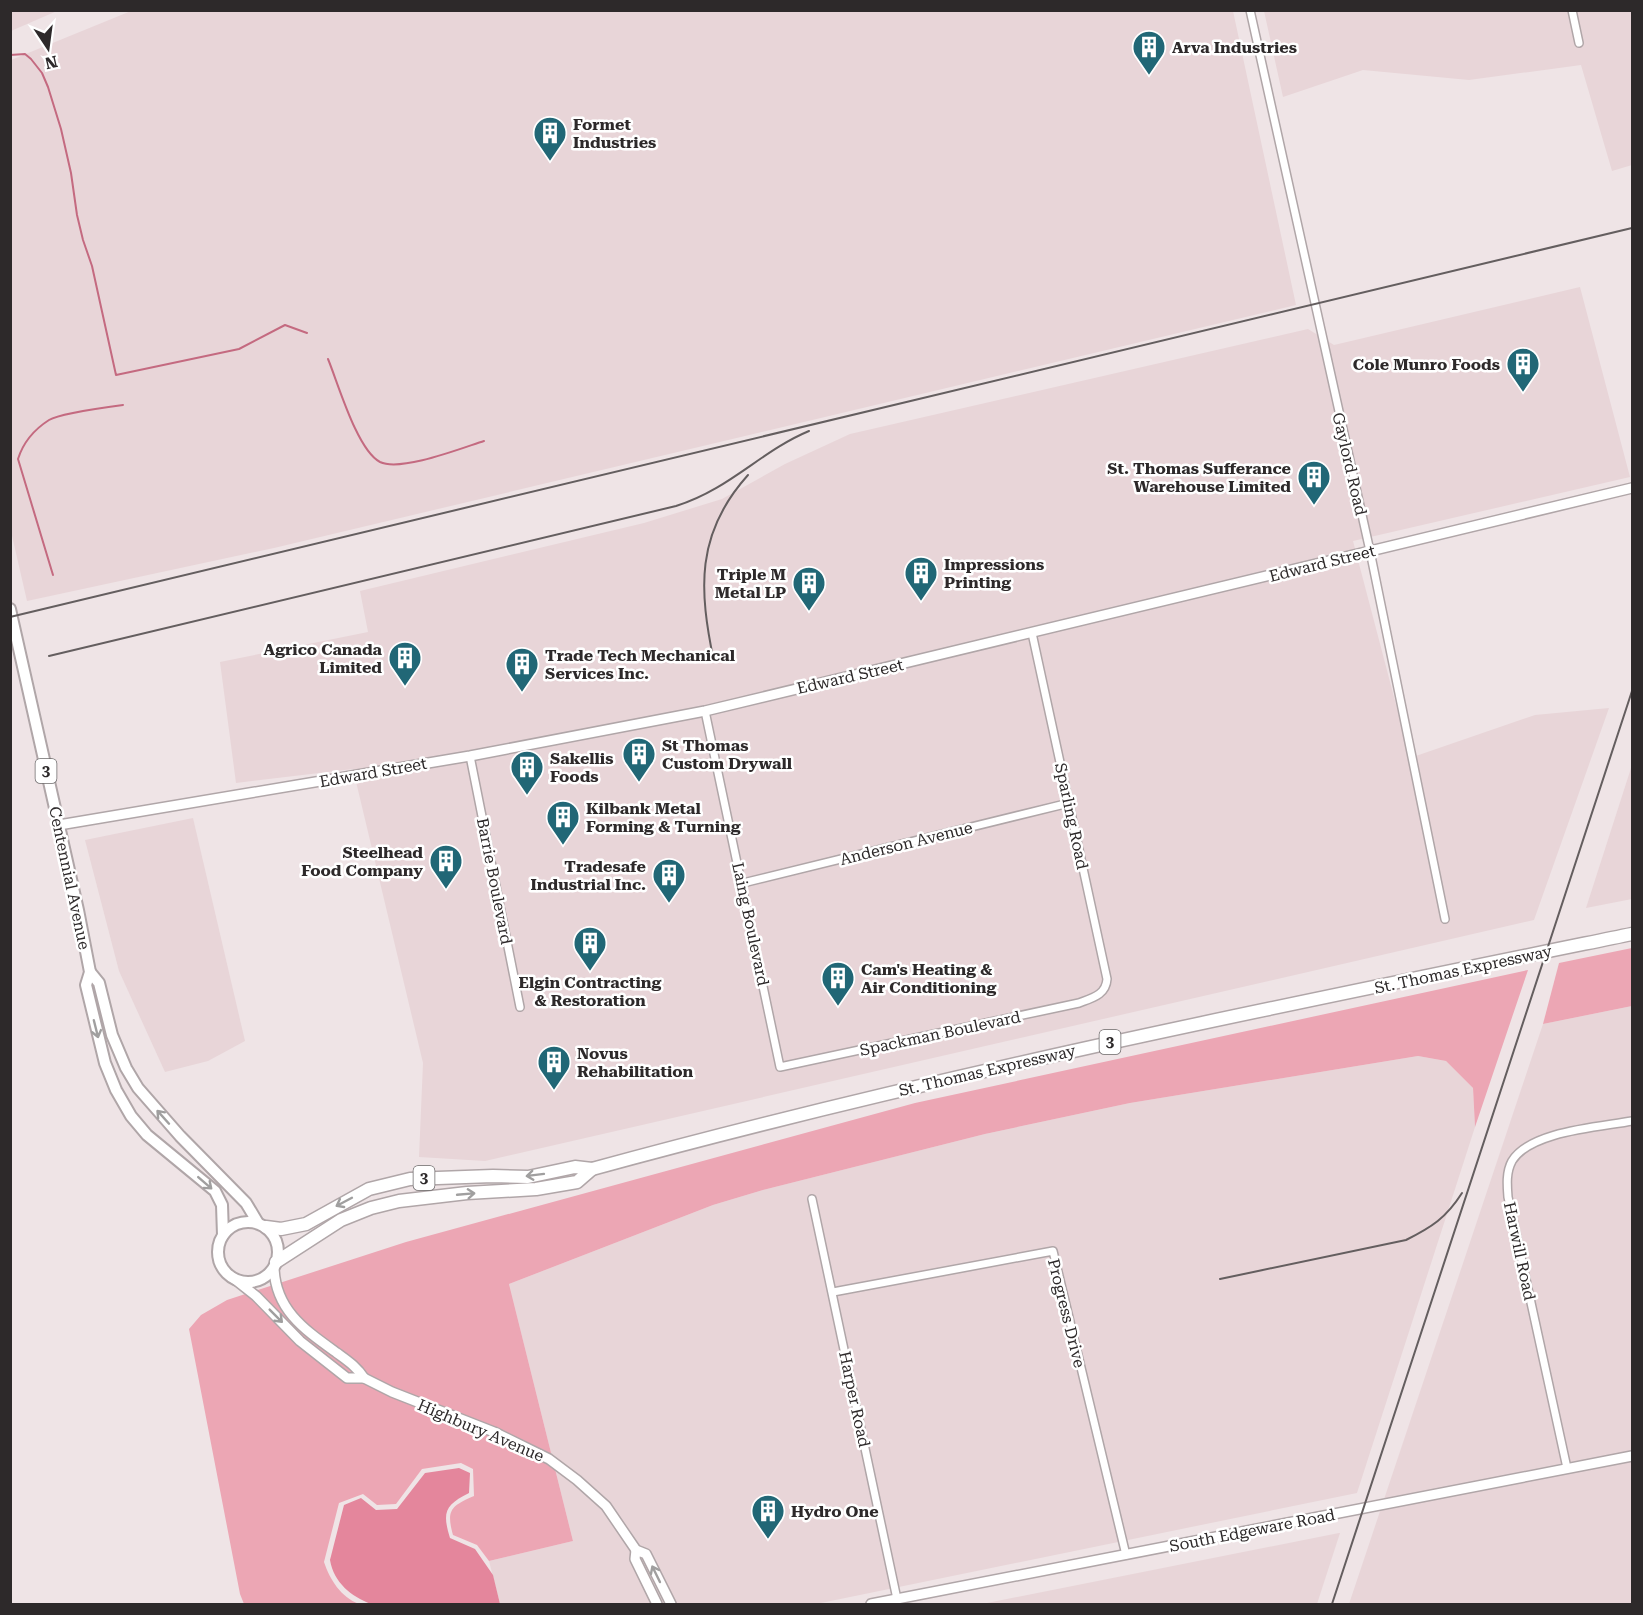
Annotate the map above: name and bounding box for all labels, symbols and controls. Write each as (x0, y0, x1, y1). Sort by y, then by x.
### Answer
north arrow (18, 18, 78, 78)
building icon: Arva Industries (1131, 29, 1167, 76)
place label: Arva Industries (1172, 38, 1297, 57)
text: N (43, 51, 59, 73)
building icon: Formet Industries (532, 115, 568, 162)
place label: Formet Industries (573, 115, 656, 152)
building icon: Cole Munro Foods (1505, 346, 1541, 393)
place label: Cole Munro Foods (1353, 355, 1500, 374)
street label: Gaylord Road (1328, 411, 1371, 518)
place label: St. Thomas Sufferance Warehouse Limited (1107, 459, 1291, 496)
building icon: St. Thomas Sufferance Warehouse Limited (1296, 459, 1332, 506)
street label: Edward Street (1267, 541, 1377, 586)
building icon: Impressions Printing (903, 555, 939, 602)
place label: Impressions Printing (944, 555, 1044, 592)
place label: Triple M Metal LP (715, 565, 786, 602)
building icon: Triple M Metal LP (791, 565, 827, 612)
place label: Agrico Canada Limited (264, 640, 383, 677)
building icon: Agrico Canada Limited (387, 640, 423, 687)
building icon: Trade Tech Mechanical Services Inc. (504, 646, 540, 693)
place label: Trade Tech Mechanical Services Inc. (545, 646, 736, 683)
street label: Edward Street (795, 655, 905, 698)
building icon: St Thomas Custom Drywall (621, 736, 657, 783)
place label: St Thomas Custom Drywall (662, 736, 793, 773)
building icon: Sakellis Foods (509, 749, 545, 796)
place label: Sakellis Foods (550, 749, 613, 786)
street label: Edward Street (318, 754, 428, 791)
road number: 3 (36, 759, 57, 783)
street label: Sparling Road (1051, 761, 1092, 871)
building icon: Kilbank Metal Forming & Turning (545, 799, 581, 846)
place label: Kilbank Metal Forming & Turning (586, 799, 741, 836)
street label: Centennial Avenue (45, 805, 94, 952)
street label: Barrie Boulevard (473, 816, 516, 946)
street label: Anderson Avenue (838, 818, 975, 869)
place label: Steelhead Food Company (301, 843, 423, 880)
building icon: Steelhead Food Company (428, 843, 464, 890)
place label: Tradesafe Industrial Inc. (530, 857, 646, 894)
building icon: Tradesafe Industrial Inc. (651, 857, 687, 904)
street label: Laing Boulevard (728, 861, 773, 988)
building icon: Elgin Contracting & Restoration (572, 925, 608, 972)
street label: St. Thomas Expressway (1373, 941, 1554, 998)
building icon: Cam's Heating & Air Conditioning (820, 960, 856, 1007)
place label: Cam's Heating & Air Conditioning (861, 960, 997, 997)
place label: Elgin Contracting & Restoration (519, 973, 662, 1010)
street label: Spackman Boulevard (858, 1007, 1022, 1060)
one-way arrow (90, 1019, 102, 1038)
road number: 3 (1100, 1030, 1120, 1054)
street label: St. Thomas Expressway (897, 1041, 1078, 1100)
building icon: Novus Rehabilitation (536, 1044, 572, 1091)
place label: Novus Rehabilitation (577, 1044, 694, 1081)
one-way arrow (156, 1110, 170, 1125)
road number: 3 (414, 1166, 434, 1190)
one-way arrow (525, 1170, 545, 1181)
one-way arrow (197, 1176, 212, 1190)
one-way arrow (456, 1188, 475, 1199)
one-way arrow (336, 1196, 353, 1208)
street label: Harwill Road (1500, 1200, 1539, 1302)
street label: Progress Drive (1044, 1257, 1089, 1370)
one-way arrow (269, 1309, 284, 1324)
street label: Harper Road (835, 1349, 874, 1449)
street label: Highbury Avenue (415, 1395, 547, 1466)
building icon: Hydro One (750, 1493, 786, 1540)
place label: Hydro One (791, 1502, 879, 1521)
street label: South Edgeware Road (1168, 1505, 1337, 1556)
one-way arrow (650, 1566, 662, 1584)

